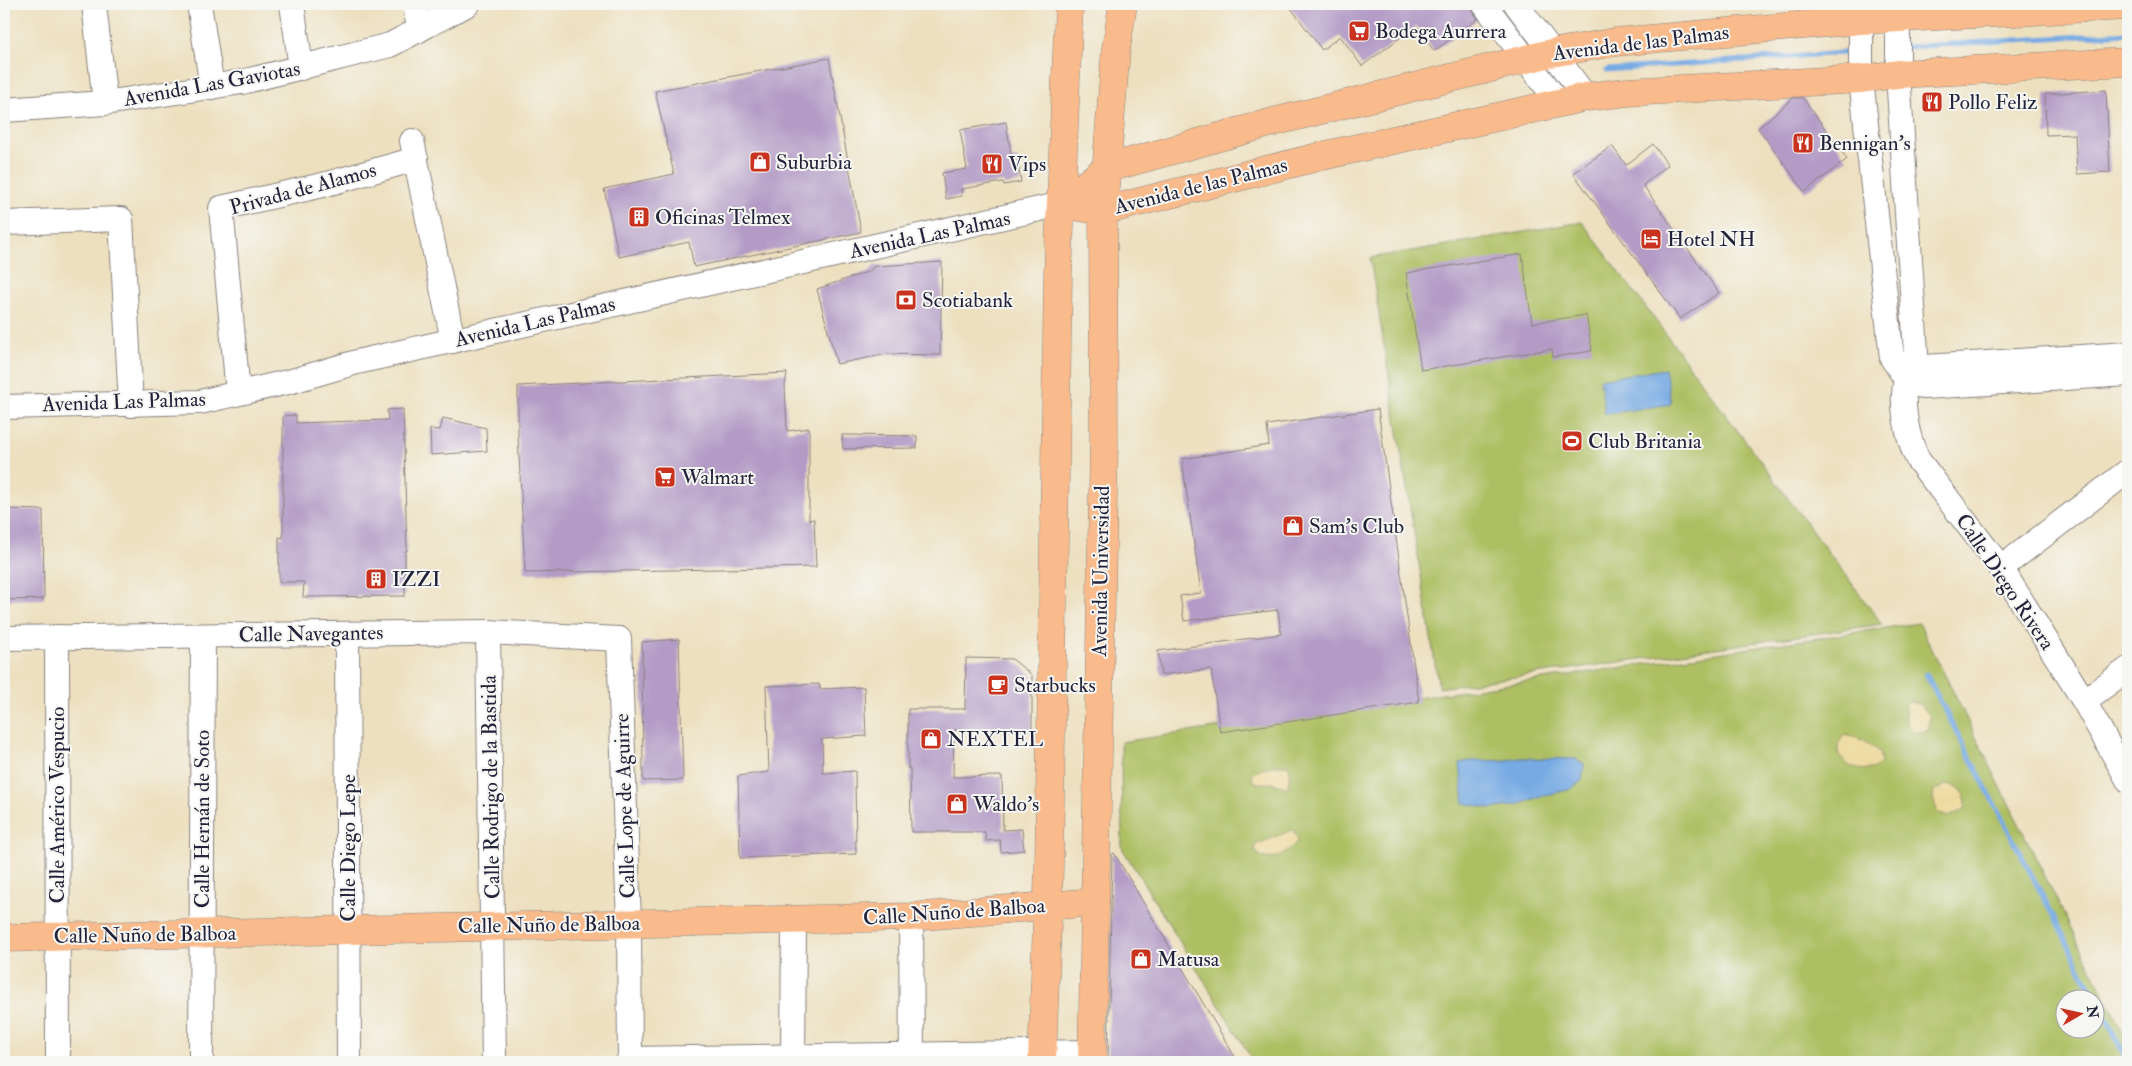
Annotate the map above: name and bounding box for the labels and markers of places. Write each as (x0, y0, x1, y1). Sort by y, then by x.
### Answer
place label: Bodega Aurrera (1375, 18, 1507, 45)
supermarket icon: Bodega Aurrera (1347, 19, 1371, 43)
place label: Pollo Feliz (1948, 89, 2037, 116)
restaurant icon: Pollo Feliz (1920, 90, 1944, 114)
place label: Bennigan's (1819, 130, 1911, 157)
restaurant icon: Bennigan's (1791, 131, 1815, 155)
place label: Suburbia (776, 149, 852, 176)
shop icon: Suburbia (748, 150, 772, 174)
place label: Vips (1008, 151, 1046, 178)
restaurant icon: Vips (980, 152, 1004, 176)
place label: Oficinas Telmex (655, 204, 791, 231)
building icon: Oficinas Telmex (627, 205, 651, 229)
place label: Hotel NH (1667, 226, 1755, 253)
hotel icon: Hotel NH (1639, 227, 1663, 251)
place label: Scotiabank (922, 287, 1013, 314)
bank icon: Scotiabank (894, 288, 918, 312)
place label: Club Britania (1588, 428, 1702, 455)
sports icon: Club Britania (1560, 429, 1584, 453)
place label: Walmart (680, 464, 754, 491)
supermarket icon: Walmart (653, 465, 677, 489)
place label: Sam's Club (1309, 513, 1404, 540)
shop icon: Sam's Club (1281, 514, 1305, 538)
place label: IZZI (392, 566, 440, 593)
building icon: IZZI (364, 567, 388, 591)
place label: Starbucks (1014, 672, 1096, 699)
cafe icon: Starbucks (986, 673, 1010, 697)
place label: NEXTEL (947, 726, 1043, 753)
shop icon: NEXTEL (919, 727, 943, 751)
place label: Waldo's (972, 791, 1039, 818)
shop icon: Waldo's (945, 792, 969, 816)
place label: Matusa (1157, 946, 1220, 973)
shop icon: Matusa (1129, 947, 1153, 971)

